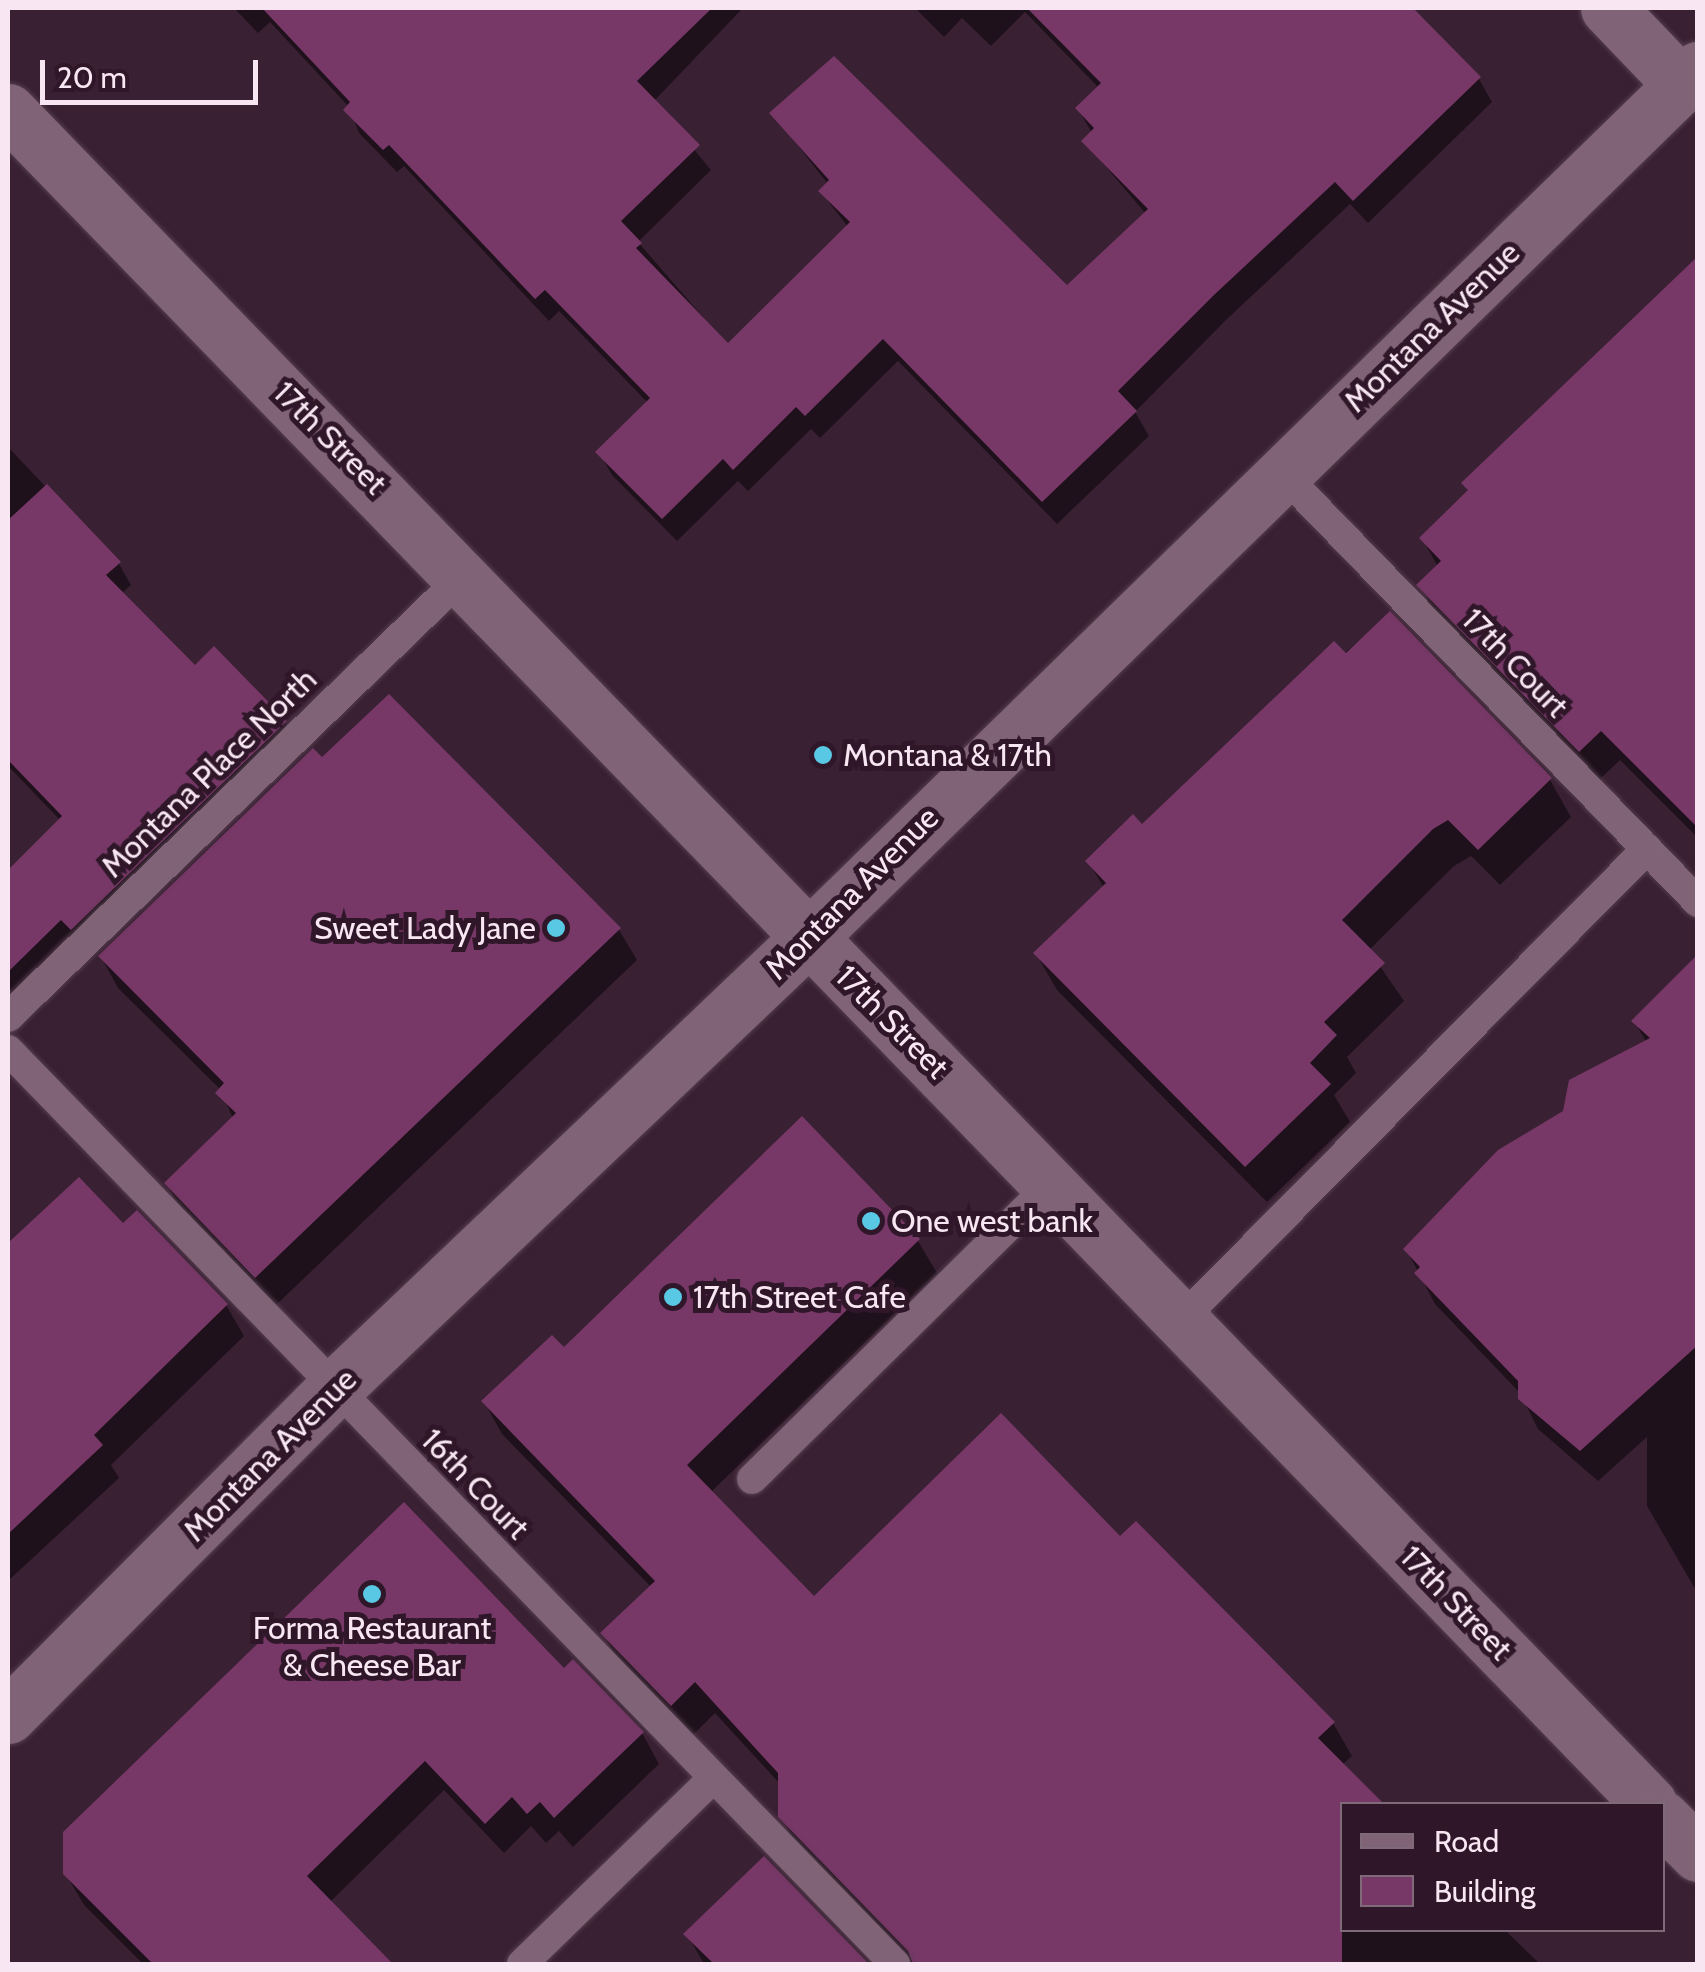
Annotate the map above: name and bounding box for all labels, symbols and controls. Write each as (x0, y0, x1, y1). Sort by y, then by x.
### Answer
scale bar (45, 40, 262, 102)
text: 20 m (57, 59, 127, 96)
street label: Montana Avenue (1336, 234, 1528, 420)
street label: 17th Street (265, 373, 395, 503)
street label: 17th Court (1454, 601, 1576, 725)
street label: Montana Place North (93, 660, 325, 886)
place label: Montana & 17th (843, 736, 1052, 774)
marker: Montana & 17th (812, 744, 834, 766)
street label: Montana Avenue (757, 798, 947, 988)
place label: Sweet Lady Jane (314, 909, 536, 947)
marker: Sweet Lady Jane (545, 917, 567, 939)
street label: 17th Street (827, 957, 957, 1087)
place label: One west bank (891, 1202, 1093, 1240)
marker: One west bank (860, 1210, 882, 1232)
place label: 17th Street Cafe (693, 1278, 906, 1316)
marker: 17th Street Cafe (662, 1286, 684, 1308)
street label: Montana Avenue (175, 1360, 365, 1550)
street label: 16th Court (413, 1421, 537, 1547)
street label: 17th Street (1392, 1538, 1520, 1668)
marker: Forma Restaurant & Cheese Bar (361, 1583, 383, 1605)
place label: Forma Restaurant & Cheese Bar (253, 1610, 491, 1685)
legend (1340, 1802, 1665, 1932)
text: Road (1434, 1823, 1499, 1860)
text: Building (1434, 1873, 1536, 1910)

